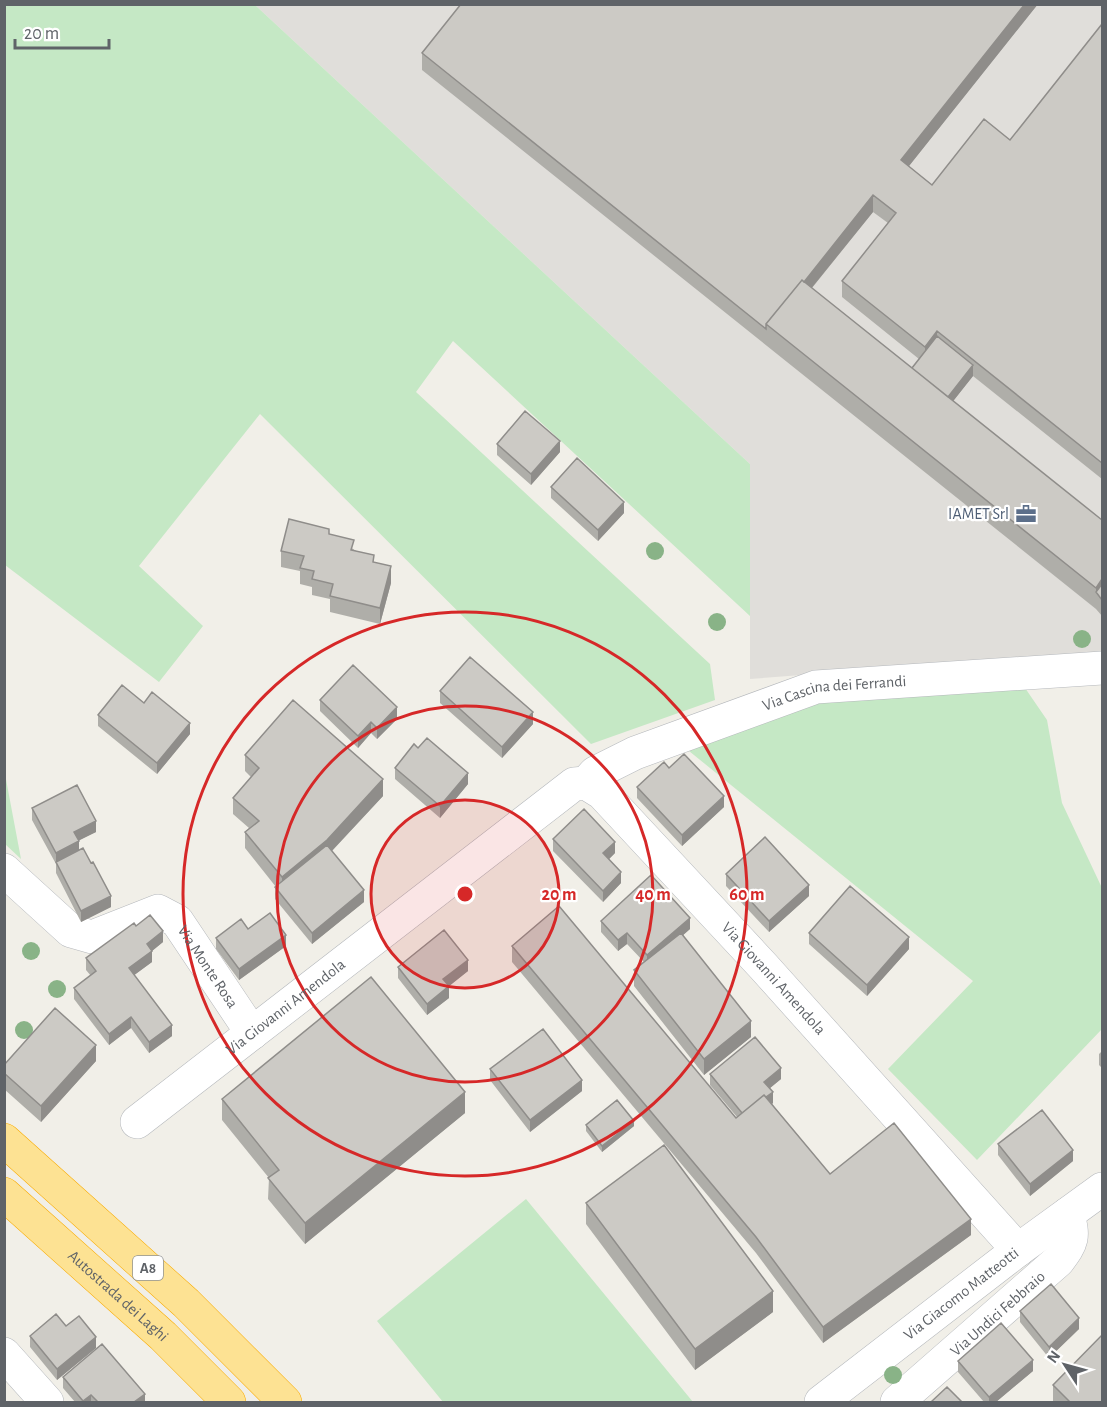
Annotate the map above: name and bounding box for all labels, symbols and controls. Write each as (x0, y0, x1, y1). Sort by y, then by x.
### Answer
scale bar (15, 12, 110, 50)
text: 20 m (24, 25, 59, 43)
office icon: IAMET Srl (1014, 502, 1038, 526)
place label: IAMET Srl (948, 506, 1009, 522)
street label: Via Cascina dei Ferrandi (760, 673, 907, 714)
centre of rings (455, 884, 475, 904)
text: 20 m (541, 886, 577, 904)
text: 40 m (635, 886, 671, 904)
text: 60 m (729, 886, 765, 904)
street label: Via Giovanni Amendola (719, 919, 829, 1038)
street label: Via Monte Rosa (174, 923, 241, 1011)
street label: Via Giovanni Amendola (223, 956, 348, 1058)
street label: Via Giacomo Matteotti (901, 1245, 1022, 1343)
street label: Autostrada dei Laghi (65, 1247, 171, 1344)
road number: A8 (133, 1256, 163, 1280)
street label: Via Undici Febbraio (947, 1268, 1048, 1359)
north arrow (1035, 1335, 1095, 1395)
text: N (1044, 1348, 1063, 1366)

